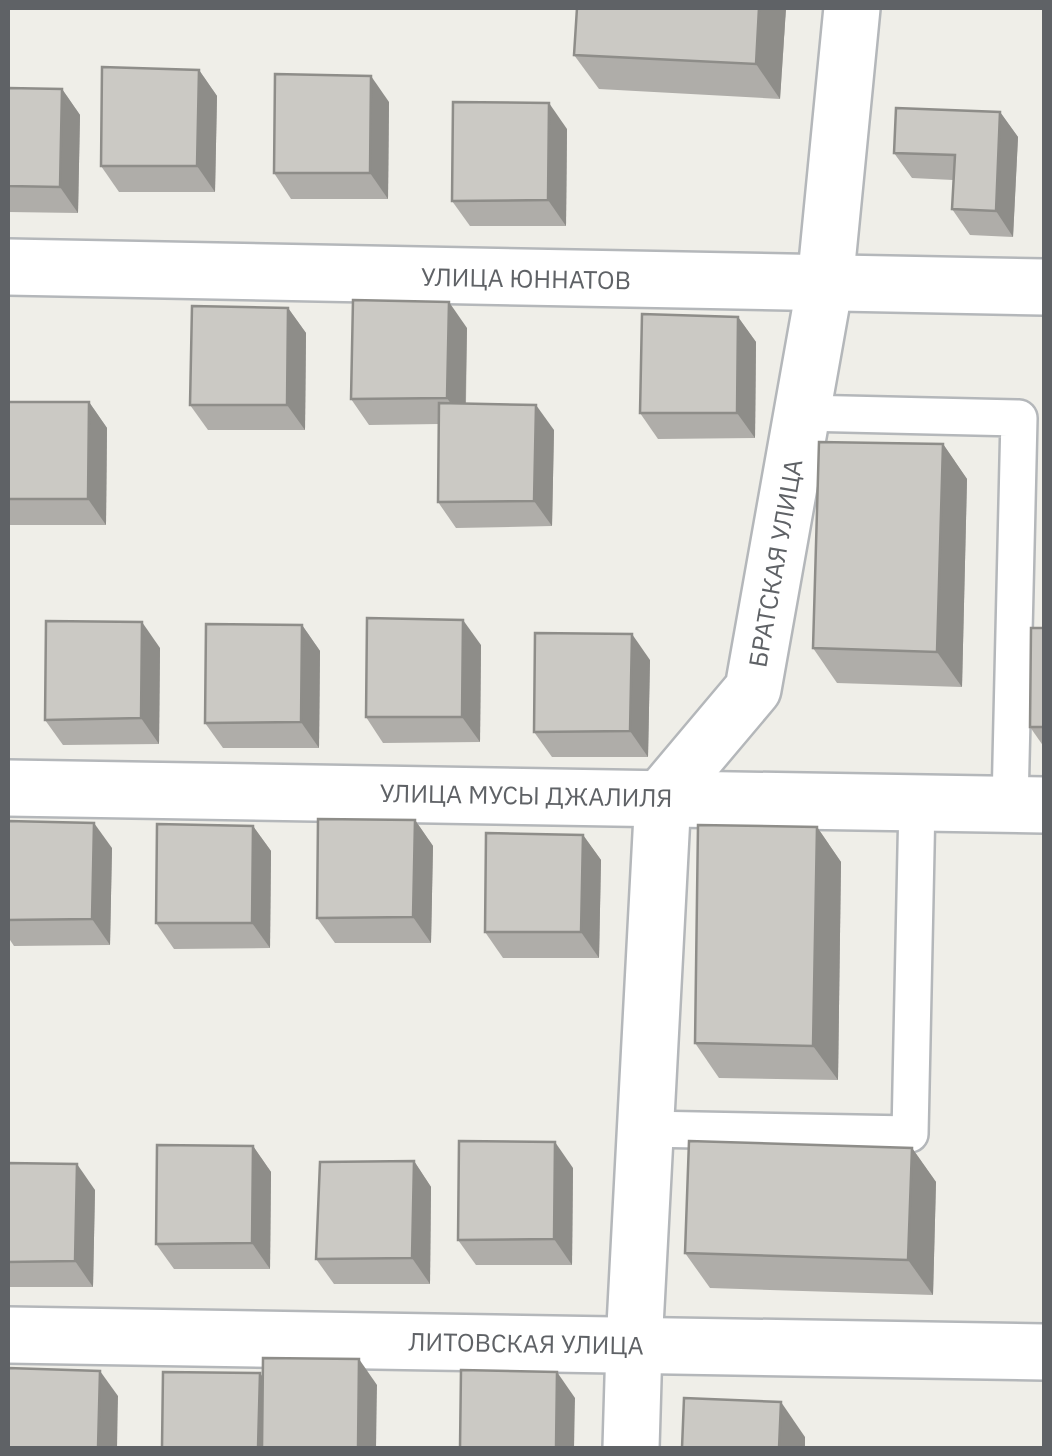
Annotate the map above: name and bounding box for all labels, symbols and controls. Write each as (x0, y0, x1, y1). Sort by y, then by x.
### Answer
street label: УЛИЦА ЮННАТОВ (421, 260, 631, 296)
street label: БРАТСКАЯ УЛИЦА (740, 456, 810, 670)
street label: УЛИЦА МУСЫ ДЖАЛИЛЯ (379, 776, 673, 814)
street label: ЛИТОВСКАЯ УЛИЦА (408, 1324, 644, 1362)

